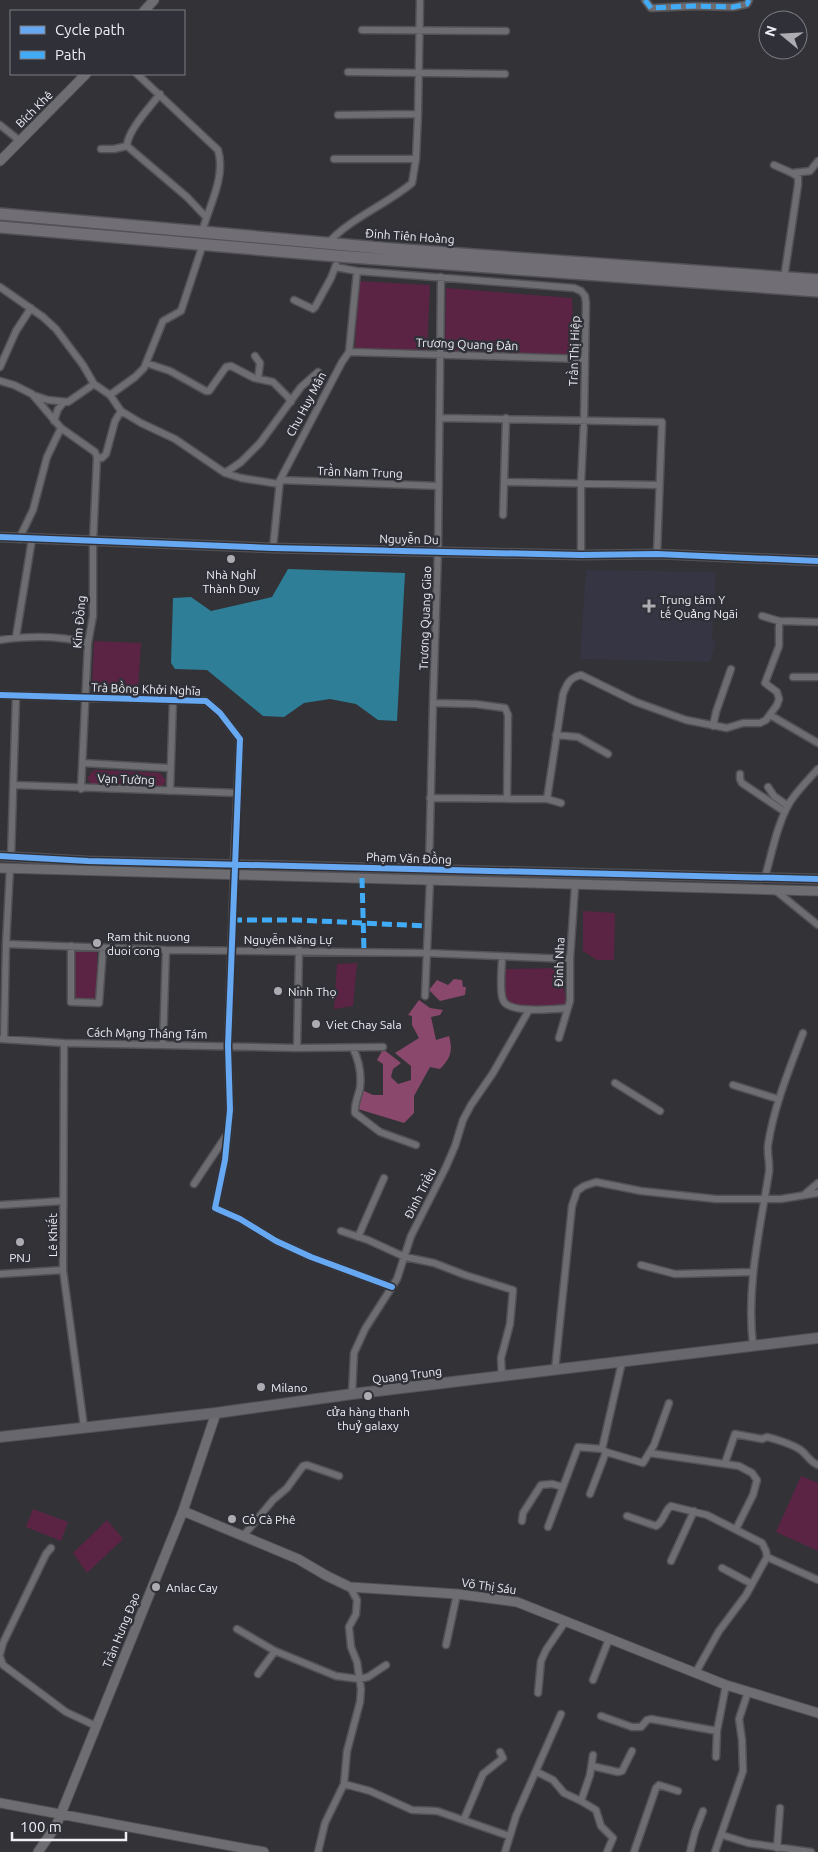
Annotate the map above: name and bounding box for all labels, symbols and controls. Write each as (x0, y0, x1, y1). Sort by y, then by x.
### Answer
legend (10, 10, 185, 75)
north arrow (758, 10, 808, 60)
text: Cycle path (55, 21, 125, 38)
text: N (761, 24, 780, 38)
text: Path (55, 46, 86, 63)
street label: Bích Khê (13, 88, 55, 130)
street label: Đinh Tiên Hoàng (365, 226, 455, 246)
street label: Trần Thị Hiệp (565, 315, 583, 387)
street label: Trương Quang Đản (416, 336, 518, 352)
street label: Chu Huy Mân (284, 370, 328, 438)
street label: Trần Nam Trung (317, 463, 403, 480)
street label: Nguyễn Du (379, 532, 439, 546)
marker: Nhà Nghỉ Thành Duy (225, 553, 237, 565)
street label: Trương Quang Giao (417, 566, 433, 670)
place label: Nhà Nghỉ Thành Duy (202, 568, 260, 595)
place label: Trung tâm Y tế Quảng Ngãi (660, 593, 738, 620)
street label: Kim Đồng (69, 595, 88, 649)
marker: Trung tâm Y tế Quảng Ngãi (642, 599, 656, 613)
street label: Trà Bồng Khởi Nghĩa (91, 680, 201, 697)
street label: Vạn Tường (97, 772, 155, 787)
street label: Phạm Văn Đồng (366, 849, 452, 867)
place label: Ram thit nuong duoi cong (107, 930, 190, 957)
street label: Nguyễn Năng Lự (244, 933, 333, 947)
marker: Ram thit nuong duoi cong (91, 937, 103, 949)
street label: Đinh Nha (552, 937, 566, 987)
marker: Ninh Thọ (272, 985, 284, 997)
place label: Ninh Thọ (288, 985, 336, 999)
marker: Viet Chay Sala (310, 1018, 322, 1030)
place label: Viet Chay Sala (326, 1018, 402, 1031)
street label: Cách Mạng Tháng Tám (87, 1025, 207, 1042)
street label: Đinh Triều (401, 1165, 438, 1221)
street label: Lê Khiết (45, 1213, 59, 1257)
marker: PNJ (14, 1236, 26, 1248)
place label: PNJ (9, 1251, 31, 1264)
street label: Quang Trung (371, 1364, 443, 1386)
marker: Milano (255, 1381, 267, 1393)
place label: Milano (271, 1381, 308, 1394)
marker: cửa hàng thanh thuỷ galaxy (362, 1390, 374, 1402)
place label: cửa hàng thanh thuỷ galaxy (326, 1405, 410, 1433)
marker: Cỏ Cà Phê (226, 1513, 238, 1525)
place label: Cỏ Cà Phê (242, 1513, 296, 1526)
street label: Võ Thị Sáu (460, 1576, 517, 1597)
marker: Anlac Cay (150, 1581, 162, 1593)
place label: Anlac Cay (166, 1581, 218, 1594)
street label: Trần Hưng Đạo (99, 1590, 143, 1670)
scale bar (12, 1810, 126, 1842)
text: 100 m (20, 1818, 62, 1835)

